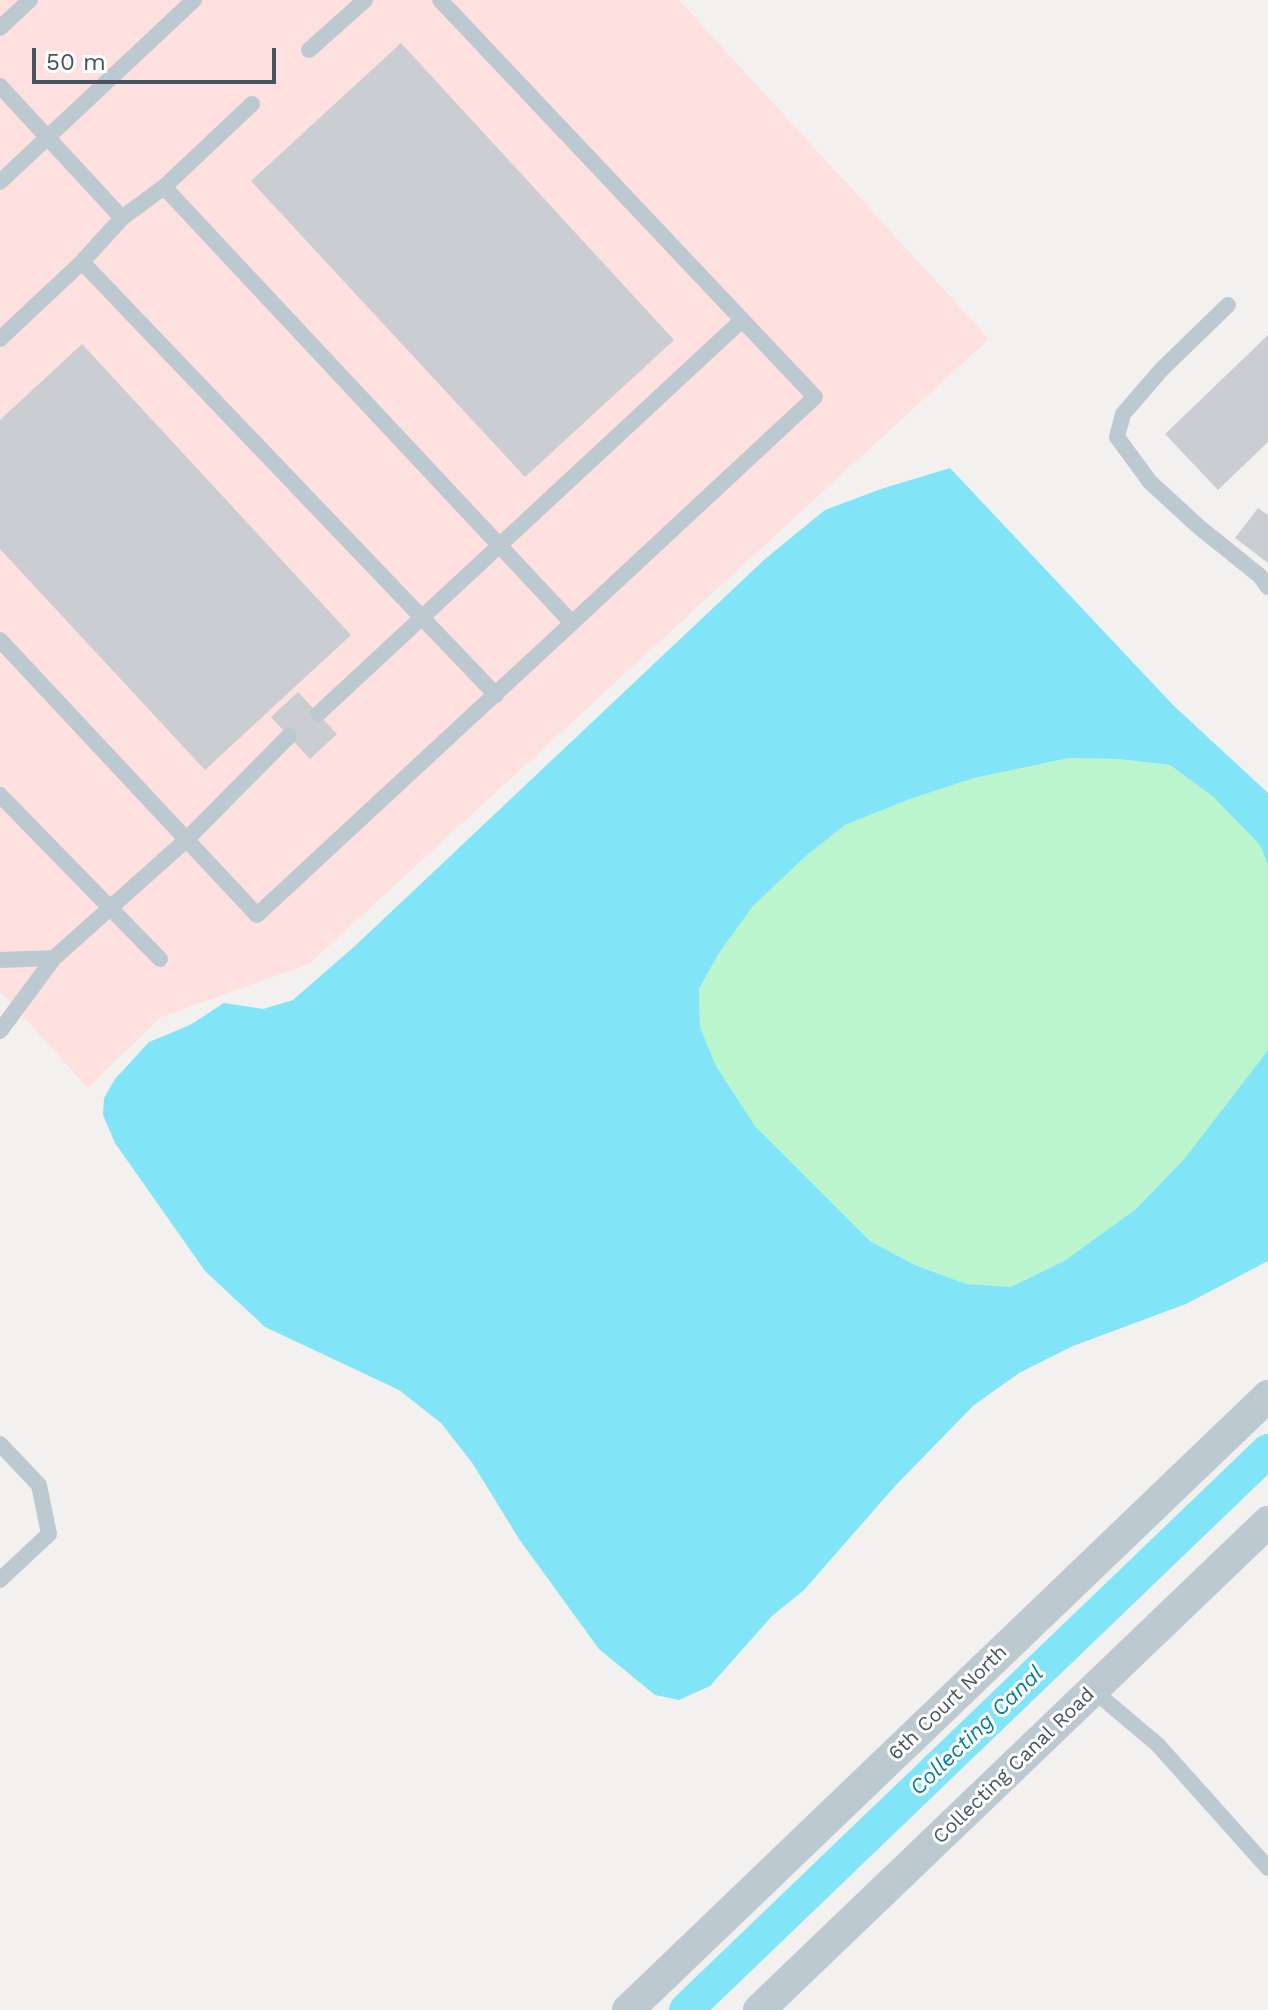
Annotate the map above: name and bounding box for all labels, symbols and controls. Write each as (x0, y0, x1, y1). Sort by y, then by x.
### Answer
scale bar (36, 32, 280, 82)
text: 50 m (46, 48, 106, 76)
street label: 6th Court North (884, 1640, 1012, 1766)
water label: Collecting Canal (905, 1661, 1049, 1801)
street label: Collecting Canal Road (928, 1683, 1100, 1849)

